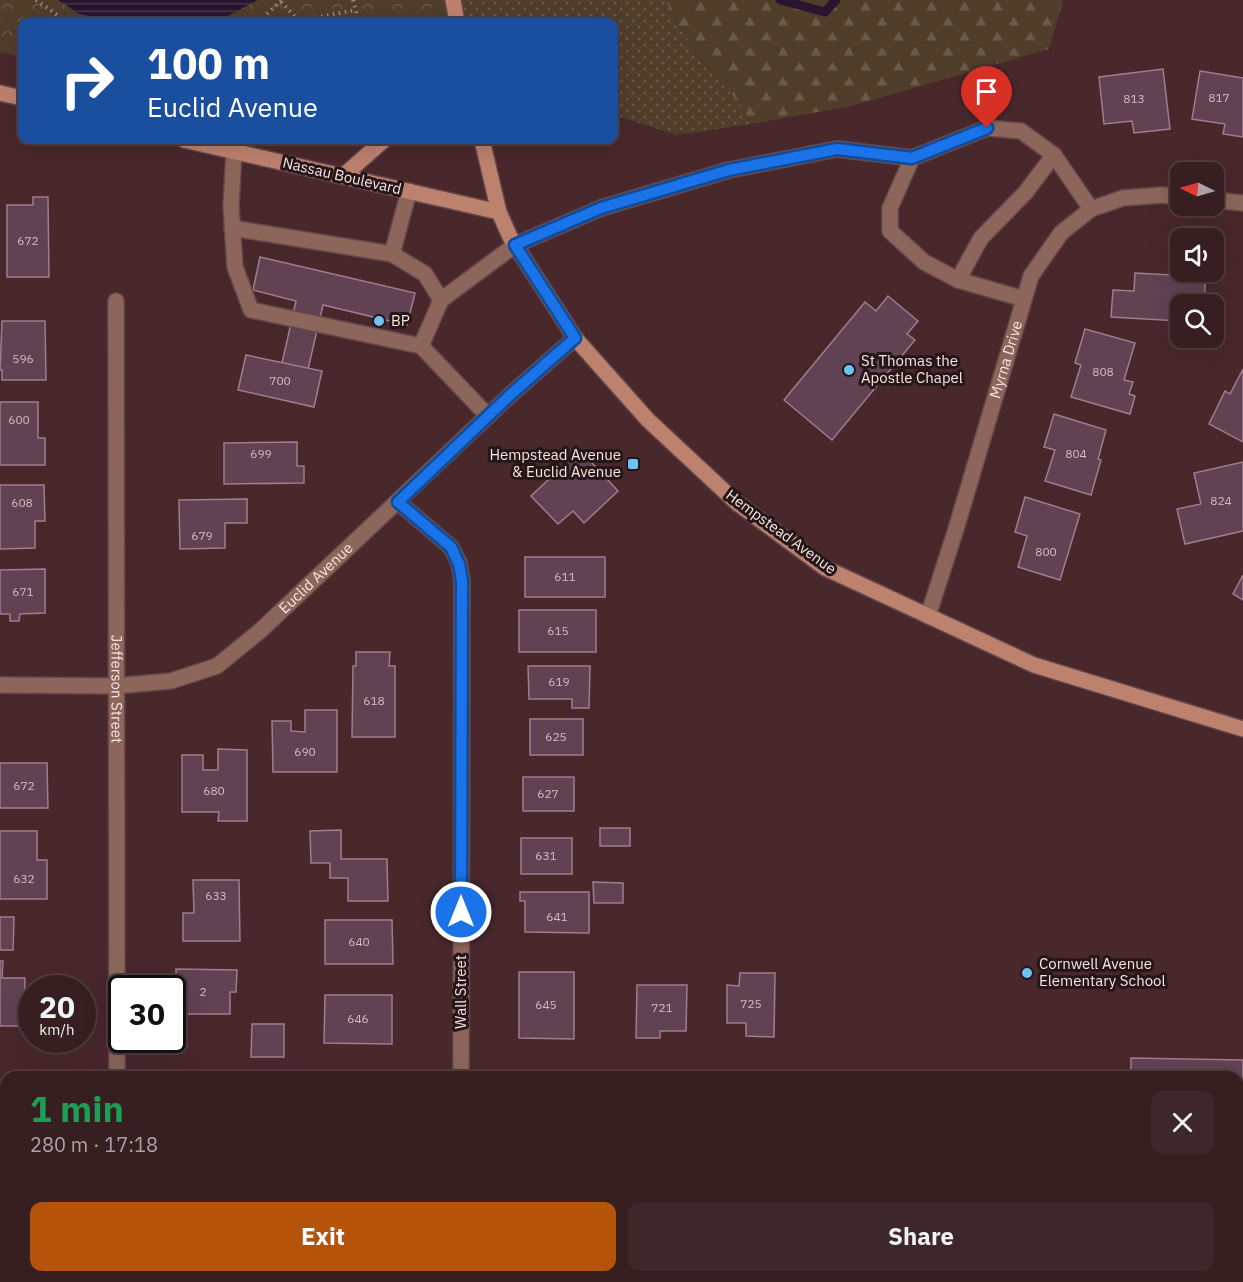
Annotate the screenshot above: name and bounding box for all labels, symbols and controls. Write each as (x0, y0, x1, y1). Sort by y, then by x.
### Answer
text: 100 m (147, 36, 270, 91)
icon: right (48, 42, 126, 120)
pin (961, 66, 1012, 128)
icon: arrive (970, 75, 1003, 108)
text: Euclid Avenue (147, 89, 318, 124)
house number: 817 (1208, 90, 1230, 105)
house number: 813 (1123, 91, 1145, 106)
street label: Nassau Boulevard (281, 153, 403, 198)
north arrow (1170, 162, 1224, 216)
map controls (1170, 162, 1224, 348)
button: sound (1170, 228, 1224, 282)
house number: 672 (17, 233, 39, 248)
button: search (1170, 294, 1224, 348)
place label: BP (391, 311, 410, 330)
marker: BP (372, 314, 386, 328)
street label: Myrna Drive (985, 318, 1026, 401)
house number: 596 (12, 351, 34, 366)
place label: St Thomas the Apostle Chapel (861, 351, 963, 387)
marker: St Thomas the Apostle Chapel (842, 363, 856, 377)
house number: 808 (1092, 364, 1114, 379)
house number: 700 (269, 373, 291, 388)
house number: 600 (8, 412, 30, 427)
place label: Hempstead Avenue & Euclid Avenue (489, 445, 621, 481)
house number: 699 (250, 446, 272, 461)
house number: 804 (1065, 446, 1087, 461)
marker: Hempstead Avenue & Euclid Avenue (626, 457, 640, 471)
street label: Hempstead Avenue (722, 485, 840, 578)
house number: 824 (1210, 493, 1232, 508)
house number: 608 (11, 495, 33, 510)
house number: 679 (191, 528, 213, 543)
street label: Euclid Avenue (275, 538, 357, 617)
house number: 800 (1035, 544, 1057, 559)
house number: 611 (554, 569, 576, 584)
house number: 671 (12, 584, 34, 599)
house number: 615 (547, 623, 569, 638)
street label: Jefferson Street (107, 635, 127, 743)
house number: 619 (548, 674, 570, 689)
house number: 618 (363, 693, 385, 708)
house number: 625 (545, 729, 567, 744)
house number: 690 (294, 744, 316, 759)
house number: 672 (13, 778, 35, 793)
house number: 680 (203, 783, 225, 798)
house number: 627 (537, 786, 559, 801)
house number: 631 (535, 848, 557, 863)
house number: 632 (13, 871, 35, 886)
position arrow (429, 880, 493, 944)
house number: 633 (205, 888, 227, 903)
house number: 641 (546, 909, 568, 924)
house number: 640 (348, 934, 370, 949)
place label: Cornwell Avenue Elementary School (1039, 954, 1166, 990)
street label: Wall Street (451, 955, 470, 1029)
marker: Cornwell Avenue Elementary School (1020, 966, 1034, 980)
speed limit sign: 30 (108, 975, 186, 1053)
house number: 2 (199, 984, 207, 999)
text: 20 (39, 987, 75, 1026)
house number: 725 (740, 996, 762, 1011)
house number: 645 (535, 997, 557, 1012)
house number: 721 (651, 1000, 673, 1015)
house number: 646 (347, 1011, 369, 1026)
text: km/h (39, 1020, 75, 1039)
text: 1 min (30, 1085, 124, 1132)
button: close (1151, 1091, 1214, 1154)
text: 280 m · 17:18 (30, 1131, 158, 1158)
button: Exit (30, 1202, 616, 1271)
button: Share (628, 1202, 1214, 1271)

